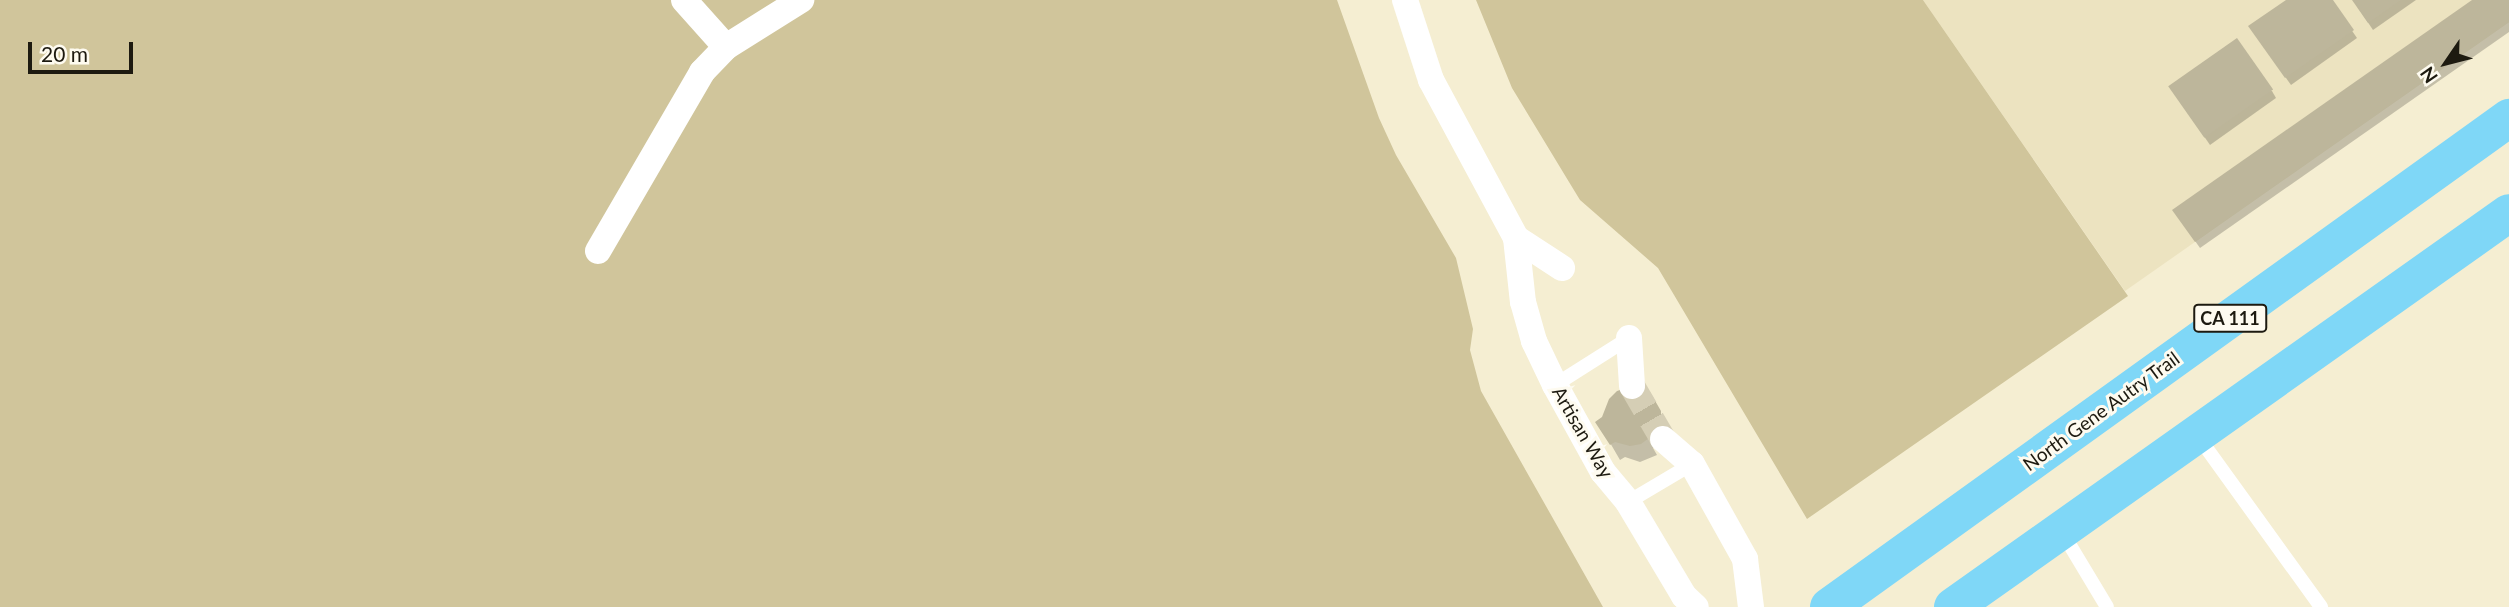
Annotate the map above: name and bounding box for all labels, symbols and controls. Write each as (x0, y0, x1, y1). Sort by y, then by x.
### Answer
scale bar (32, 28, 136, 72)
north arrow (2411, 28, 2481, 98)
text: 20 m (41, 41, 88, 66)
text: N (2415, 63, 2442, 88)
road number: CA 111 (2192, 304, 2268, 332)
street label: North Gene Autry Trail (2018, 346, 2184, 476)
street label: Artisan Way (1548, 382, 1618, 482)

